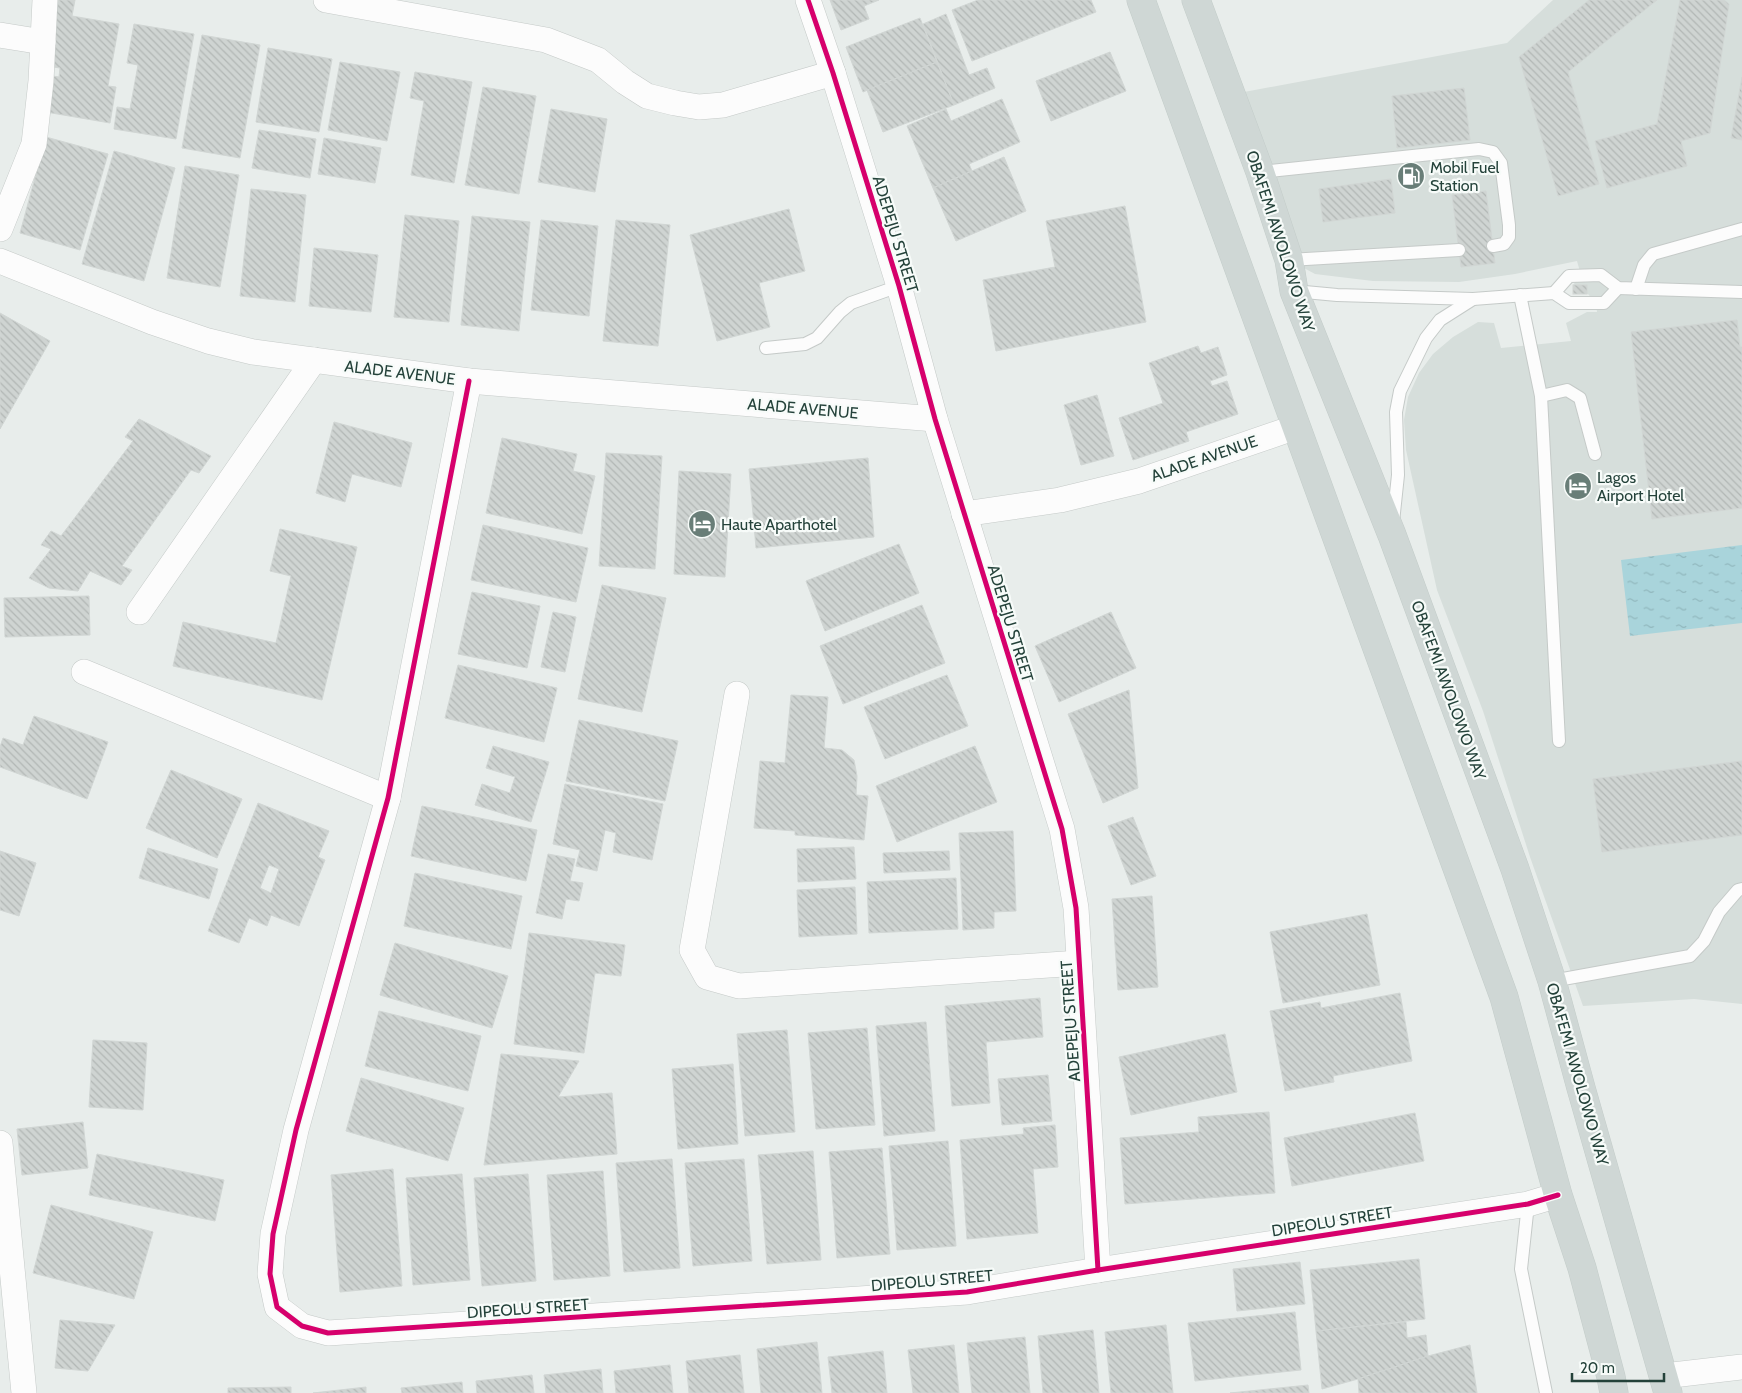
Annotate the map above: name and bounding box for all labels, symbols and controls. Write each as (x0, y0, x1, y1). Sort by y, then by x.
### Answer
street label: OBAFEMI AWOLOWO WAY (1242, 148, 1319, 335)
place label: Mobil Fuel Station (1430, 158, 1500, 195)
fuel station icon: Mobil Fuel Station (1396, 161, 1426, 191)
street label: ADEPEJU STREET (869, 173, 922, 295)
street label: ALADE AVENUE (344, 356, 456, 389)
street label: ALADE AVENUE (747, 394, 859, 423)
street label: ALADE AVENUE (1148, 431, 1260, 486)
place label: Lagos Airport Hotel (1597, 468, 1684, 505)
hotel icon: Lagos Airport Hotel (1563, 471, 1593, 501)
hotel icon: Haute Aparthotel (687, 509, 717, 539)
place label: Haute Aparthotel (721, 515, 837, 534)
street label: ADEPEJU STREET (984, 562, 1037, 684)
street label: OBAFEMI AWOLOWO WAY (1407, 598, 1490, 783)
street label: ADEPEJU STREET (1057, 959, 1084, 1082)
street label: OBAFEMI AWOLOWO WAY (1542, 980, 1613, 1169)
street label: DIPEOLU STREET (1270, 1202, 1395, 1240)
street label: DIPEOLU STREET (870, 1266, 994, 1295)
street label: DIPEOLU STREET (466, 1295, 590, 1322)
scale bar (1572, 1350, 1664, 1382)
text: 20 m (1580, 1359, 1615, 1377)

